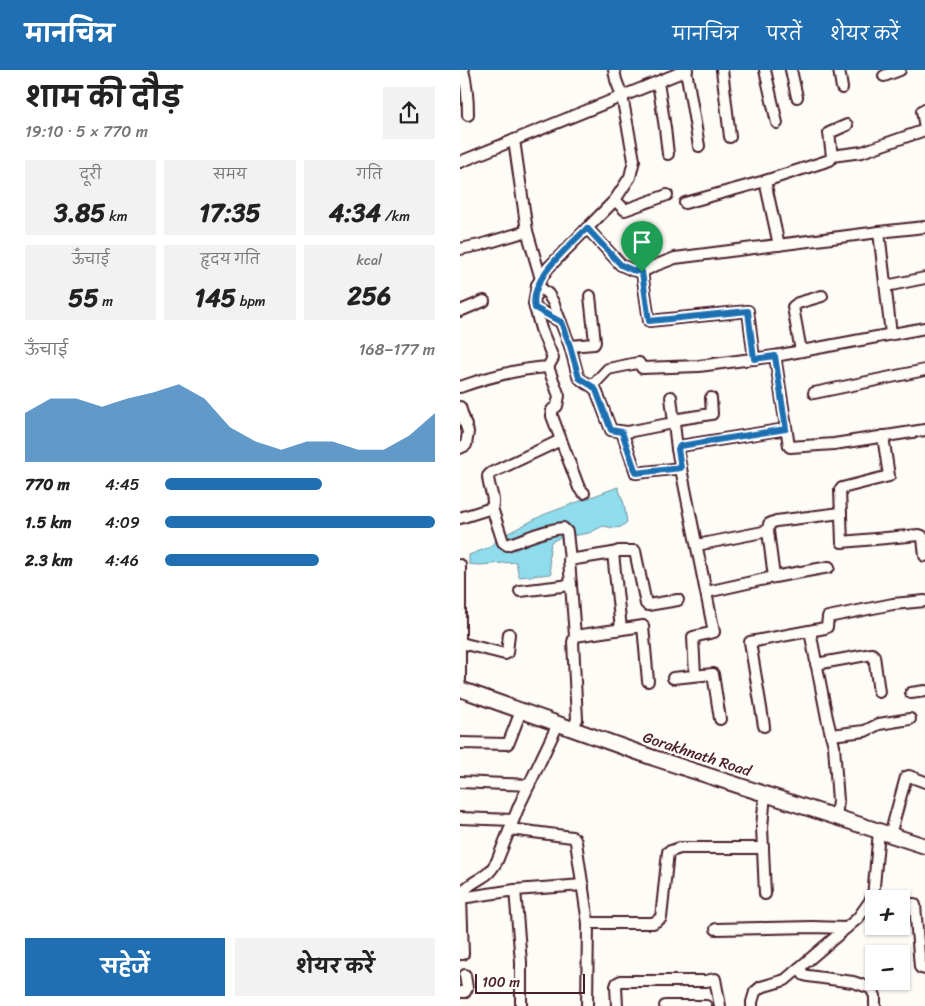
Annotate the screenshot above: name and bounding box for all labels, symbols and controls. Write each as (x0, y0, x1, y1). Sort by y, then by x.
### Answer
text: मानचित्र (25, 13, 114, 55)
text: मानचित्र (672, 18, 739, 50)
text: परतें (767, 18, 802, 50)
text: शेयर करें (830, 18, 900, 50)
text: शाम की दौड़ (25, 73, 181, 122)
button: share (383, 87, 435, 139)
text: 19:10 · 5 × 770 m (25, 117, 148, 146)
text: दूरी (80, 162, 102, 187)
text: समय (213, 162, 247, 187)
text: गति (357, 162, 382, 187)
text: 3.85 (54, 190, 106, 235)
text: 17:35 (199, 190, 261, 235)
text: 4:34 (329, 190, 381, 235)
text: km (106, 204, 127, 229)
text: /km (381, 204, 410, 229)
pin (621, 221, 663, 272)
icon: arrive (628, 228, 656, 256)
text: ऊँचाई (72, 247, 109, 272)
text: हृदय गति (200, 247, 260, 272)
text: kcal (357, 248, 382, 273)
text: 256 (347, 273, 391, 318)
text: 55 (68, 275, 99, 320)
text: 145 (194, 275, 236, 320)
text: m (99, 289, 113, 314)
text: bpm (236, 289, 266, 314)
text: ऊँचाई (25, 335, 68, 364)
text: 168–177 m (359, 335, 435, 364)
text: 770 m (25, 470, 70, 499)
text: 4:45 (105, 470, 140, 499)
text: 1.5 km (25, 508, 71, 537)
text: 4:09 (105, 508, 140, 537)
text: 2.3 km (25, 546, 73, 575)
text: 4:46 (105, 546, 139, 575)
street label: Gorakhnath Road (639, 724, 756, 784)
map controls (865, 890, 910, 990)
button: + (865, 890, 910, 935)
button: सहेजें (25, 938, 225, 996)
button: शेयर करें (235, 938, 435, 996)
button: − (865, 945, 910, 990)
text: 100 m (482, 970, 520, 995)
scale bar (475, 971, 585, 994)

